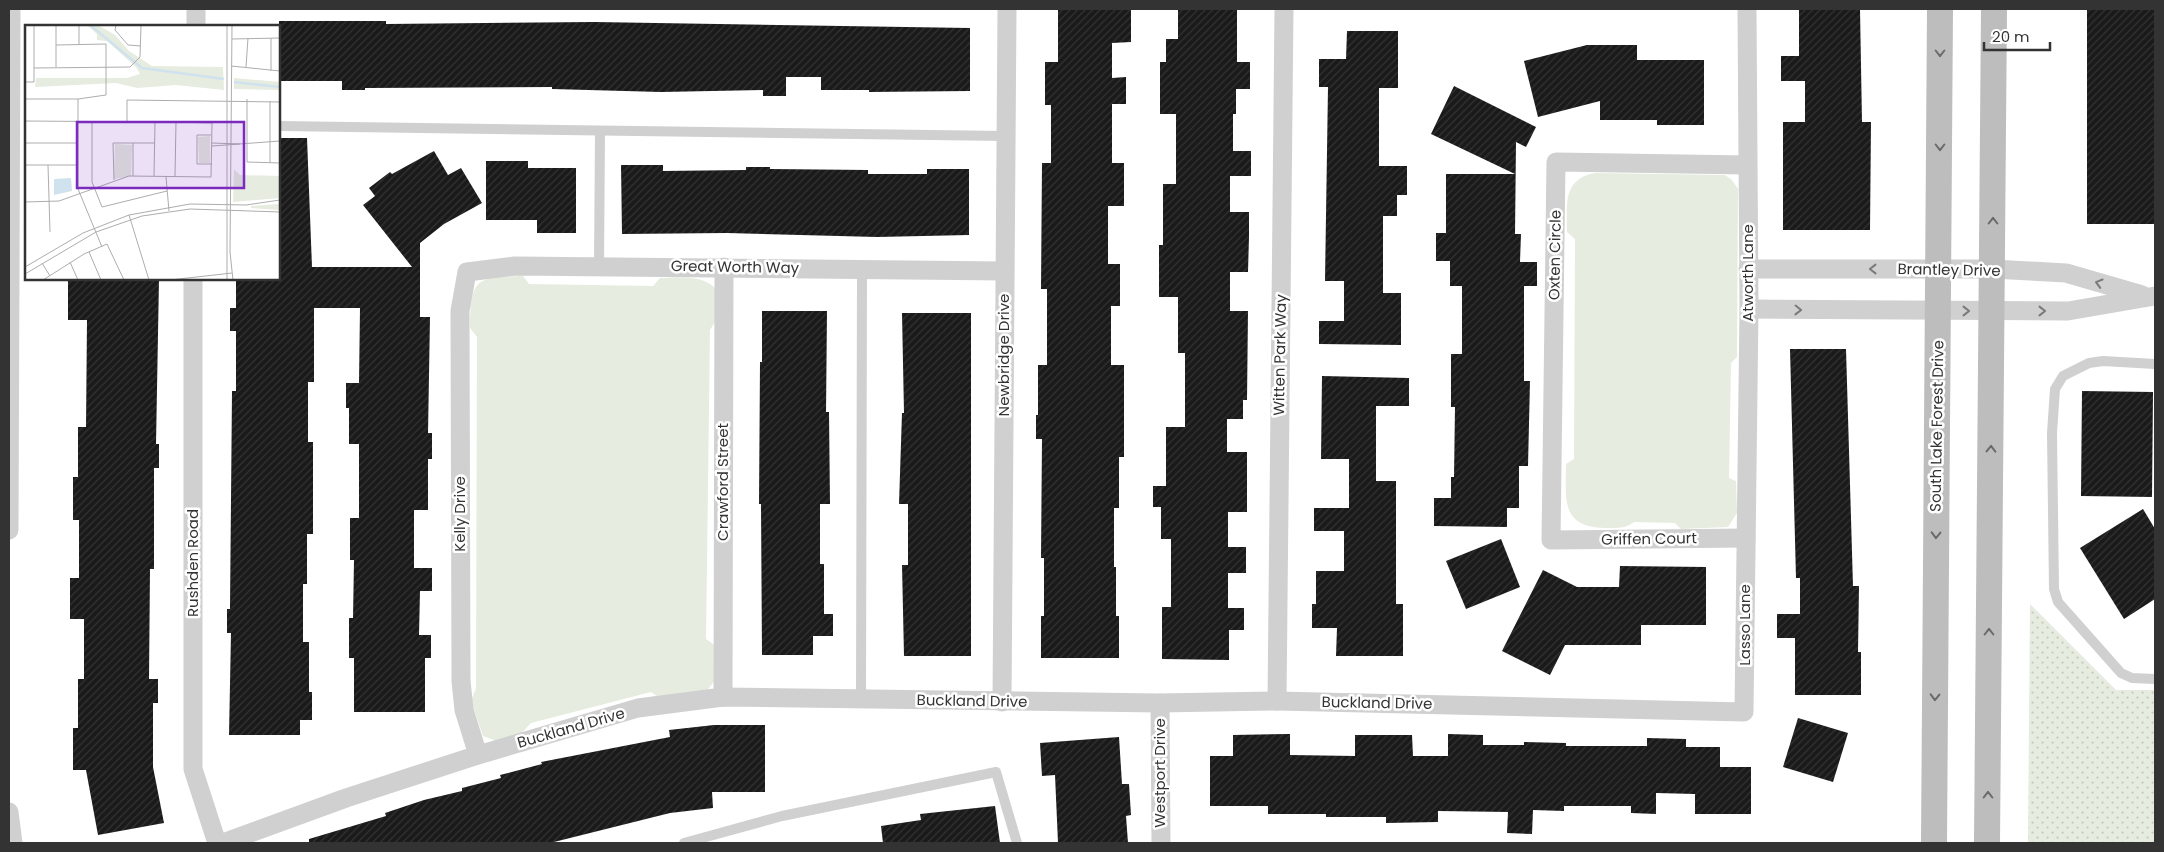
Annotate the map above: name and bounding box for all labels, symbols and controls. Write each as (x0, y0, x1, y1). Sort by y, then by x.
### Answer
scale bar (1984, 20, 2050, 52)
inset map (25, 25, 280, 280)
text: 20 m (1992, 26, 2030, 47)
one-way arrow (1935, 50, 1945, 58)
one-way arrow (1935, 143, 1945, 151)
street label: Oxten Circle (1543, 210, 1566, 300)
one-way arrow (1988, 216, 1998, 224)
street label: Atworth Lane (1737, 224, 1758, 322)
street label: Great Worth Way (671, 255, 800, 278)
street label: Brantley Drive (1897, 258, 2001, 281)
one-way arrow (1869, 264, 1876, 274)
one-way arrow (2096, 278, 2104, 288)
street label: Witten Park Way (1268, 293, 1291, 416)
street label: Newbridge Drive (993, 294, 1014, 416)
one-way arrow (1794, 305, 1802, 315)
one-way arrow (1962, 306, 1970, 316)
one-way arrow (2038, 306, 2046, 316)
street label: South Lake Forest Drive (1925, 340, 1948, 512)
street label: Crawford Street (712, 423, 733, 541)
one-way arrow (1986, 445, 1996, 452)
street label: Kelly Drive (449, 476, 470, 552)
street label: Rushden Road (182, 509, 203, 617)
street label: Griffen Court (1601, 527, 1697, 550)
one-way arrow (1931, 532, 1941, 539)
street label: Lasso Lane (1734, 584, 1755, 666)
one-way arrow (1984, 628, 1994, 636)
street label: Buckland Drive (916, 689, 1028, 712)
street label: Buckland Drive (1321, 691, 1433, 714)
one-way arrow (1930, 694, 1940, 702)
street label: Buckland Drive (515, 702, 627, 753)
street label: Westport Drive (1149, 718, 1170, 828)
one-way arrow (1983, 790, 1993, 798)

